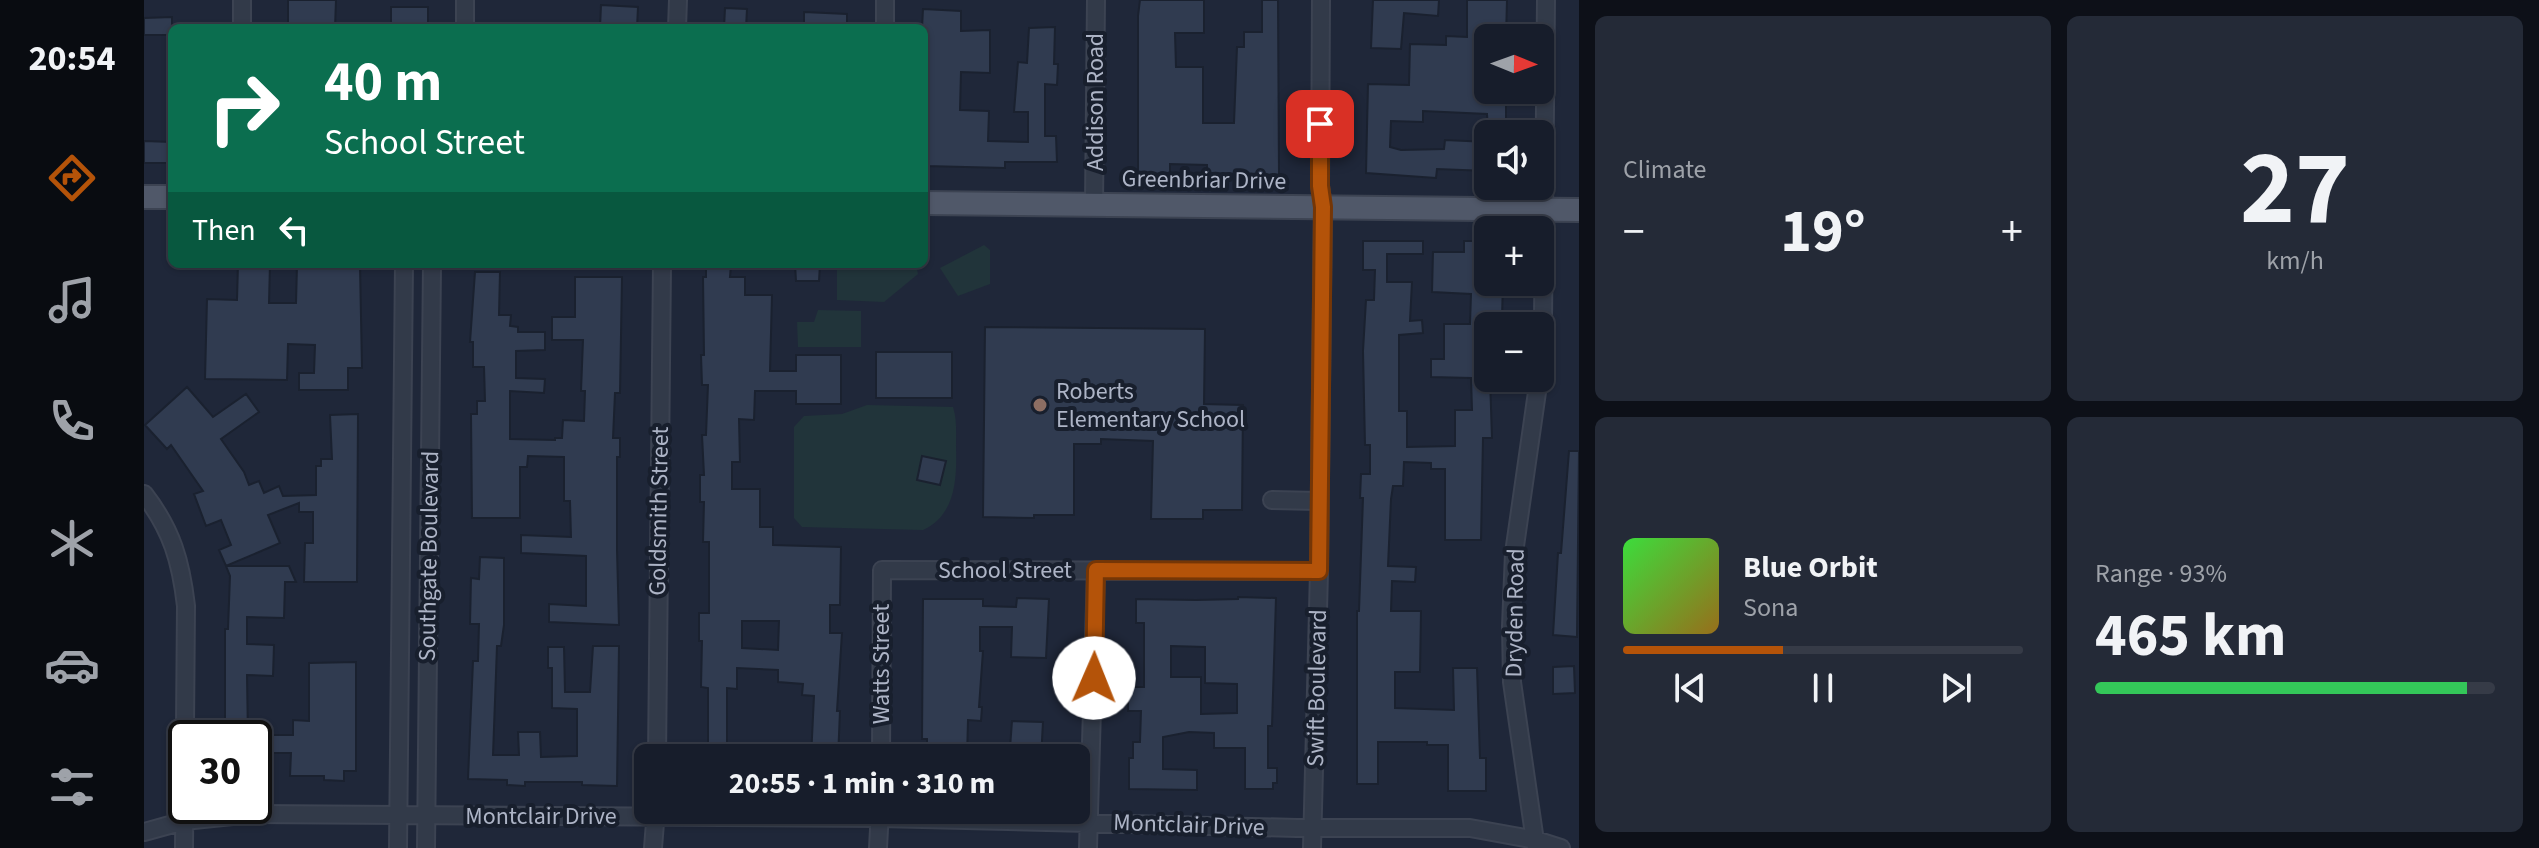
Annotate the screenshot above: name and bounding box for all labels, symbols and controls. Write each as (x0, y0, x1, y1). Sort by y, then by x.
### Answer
north arrow (1474, 24, 1554, 104)
map controls (1474, 24, 1554, 392)
text: 20:54 (29, 33, 115, 84)
street label: Addison Road (1078, 33, 1113, 171)
text: 40 m (324, 43, 442, 122)
icon: right (192, 56, 296, 160)
pin (1286, 90, 1354, 158)
icon: arrive (1298, 102, 1342, 146)
text: 27 (2240, 116, 2350, 264)
text: School Street (324, 117, 525, 168)
button: sound (1474, 120, 1554, 200)
icon: directions (44, 150, 100, 206)
text: Climate (1623, 151, 1707, 188)
street label: Greenbriar Drive (1121, 161, 1287, 199)
text: 19° (1780, 190, 1866, 275)
text: − (1623, 201, 1645, 264)
text: + (2001, 201, 2023, 264)
icon: left (272, 208, 316, 252)
text: Then (192, 209, 256, 252)
button: + (1474, 216, 1554, 296)
text: km/h (2266, 242, 2324, 279)
icon: music (44, 272, 100, 328)
button: − (1474, 312, 1554, 392)
place label: Roberts Elementary School (1056, 374, 1245, 437)
icon: phone (44, 393, 100, 449)
marker: Roberts Elementary School (1031, 396, 1049, 414)
street label: Goldsmith Street (640, 426, 678, 596)
street label: Southgate Boulevard (410, 450, 448, 662)
icon: climate (44, 515, 100, 571)
text: Blue Orbit (1743, 546, 1878, 589)
street label: Dryden Road (1496, 548, 1534, 678)
street label: School Street (938, 553, 1072, 588)
text: Range · 93% (2095, 555, 2227, 592)
text: Sona (1743, 589, 1798, 626)
text: 465 km (2095, 594, 2286, 679)
street label: Watts Street (864, 604, 899, 724)
street label: Swift Boulevard (1298, 609, 1336, 767)
position arrow (1052, 636, 1136, 720)
icon: car (44, 637, 100, 693)
icon: previous (1668, 666, 1712, 710)
icon: pause (1801, 666, 1845, 710)
icon: next (1934, 666, 1978, 710)
speed limit sign: 30 (168, 720, 272, 824)
icon: filters (44, 759, 100, 815)
text: 20:55 · 1 min · 310 m (729, 762, 995, 805)
street label: Montclair Drive (465, 799, 617, 834)
street label: Montclair Drive (1113, 805, 1265, 845)

